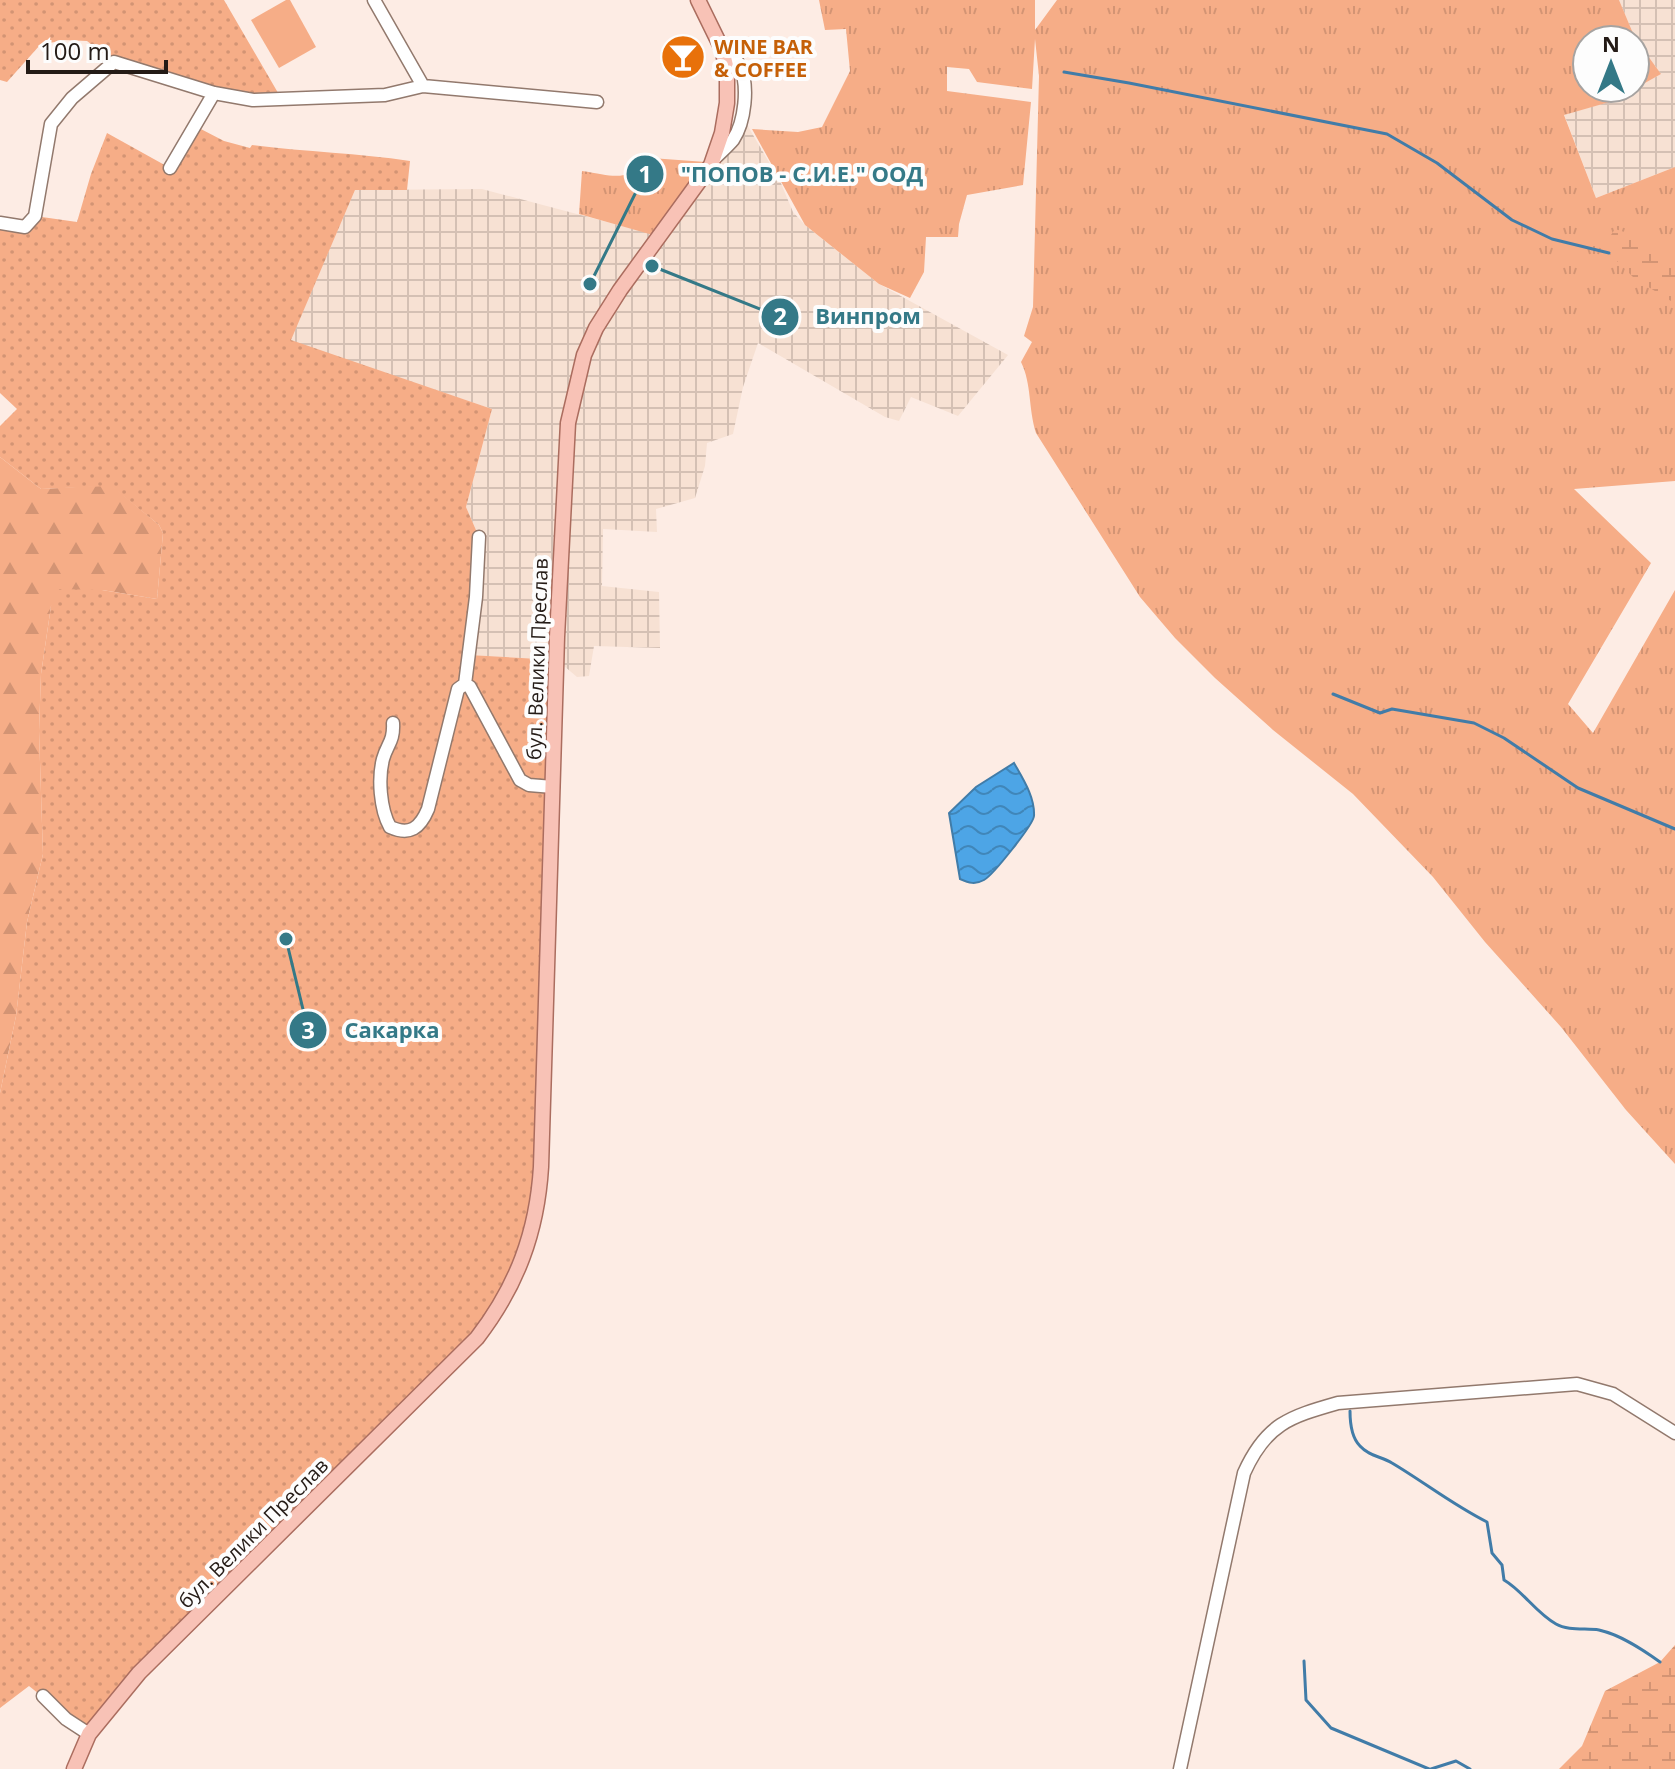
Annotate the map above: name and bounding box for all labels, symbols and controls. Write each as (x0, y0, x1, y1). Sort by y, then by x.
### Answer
scale bar (28, 24, 166, 74)
north arrow (1571, 24, 1651, 104)
text: N (1602, 28, 1620, 58)
bar icon: WINE BAR & COFFEE (659, 33, 707, 81)
place label: WINE BAR & COFFEE (714, 33, 814, 83)
text: 100 m (40, 34, 110, 67)
callout: "ПОПОВ - С.И.Е." ООД (625, 151, 940, 197)
text: 1 (638, 157, 652, 190)
text: "ПОПОВ - С.И.Е." ООД (681, 158, 924, 188)
callout: Винпром (760, 294, 937, 340)
text: 2 (773, 299, 787, 332)
text: Винпром (815, 300, 921, 330)
street label: бул. Велики Преслав (520, 558, 554, 760)
callout: Сакарка (288, 1007, 455, 1053)
text: 3 (301, 1013, 315, 1046)
text: Сакарка (344, 1014, 440, 1044)
street label: бул. Велики Преслав (172, 1452, 334, 1614)

